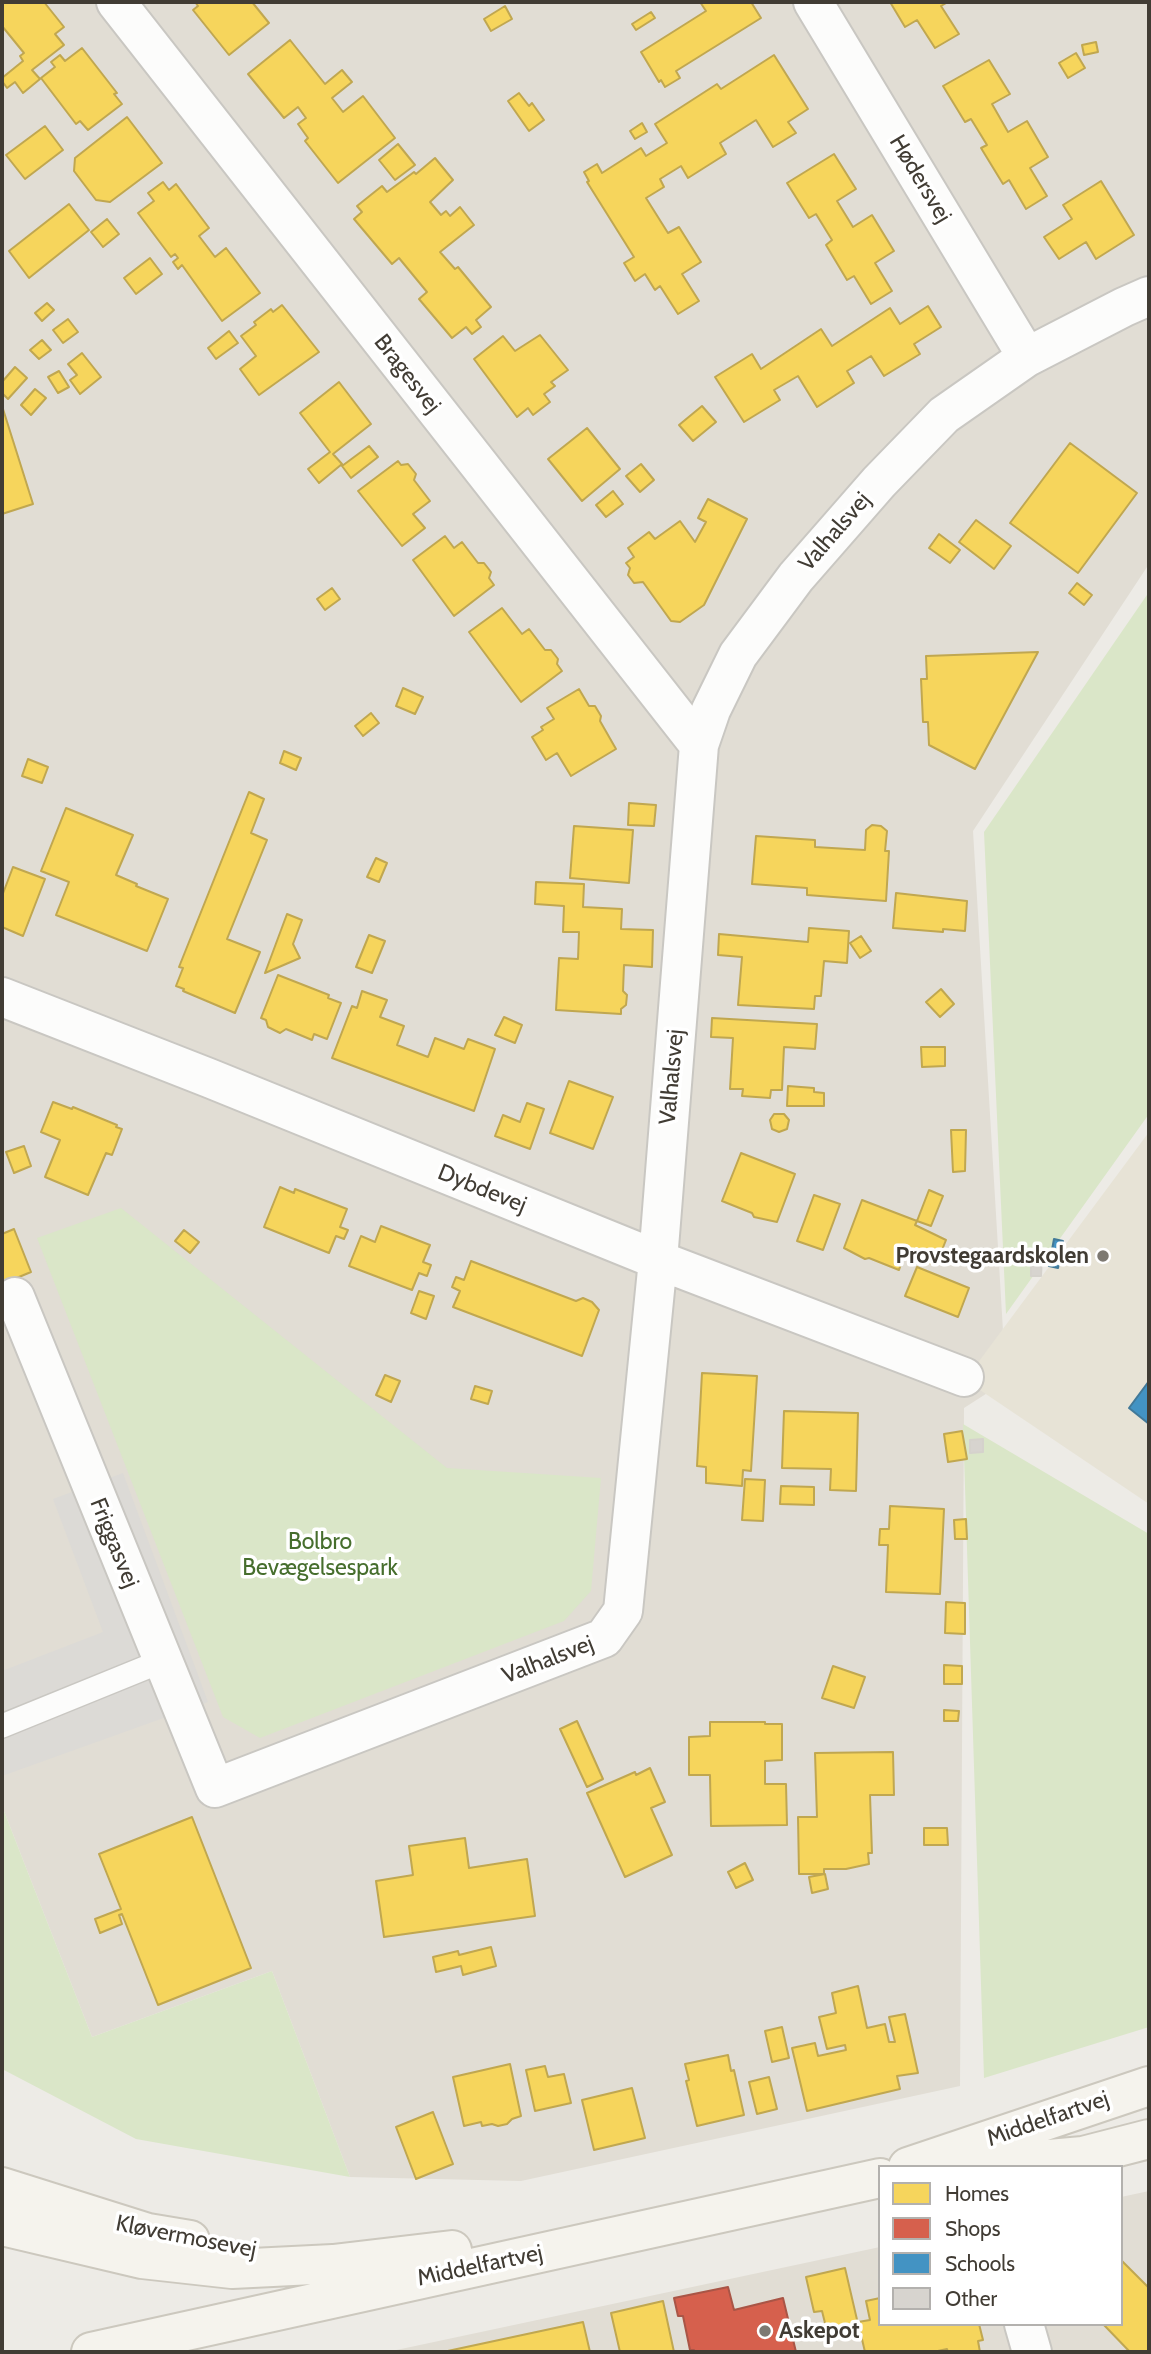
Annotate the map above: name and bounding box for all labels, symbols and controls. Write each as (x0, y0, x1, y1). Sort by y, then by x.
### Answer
street label: Hødersvej (883, 130, 957, 228)
street label: Bragesvej (368, 329, 446, 419)
street label: Valhalsvej (793, 487, 877, 577)
street label: Valhalsvej (654, 1028, 690, 1126)
street label: Dybdevej (434, 1159, 530, 1219)
place label: Provstegaardskolen (895, 1242, 1089, 1270)
marker: Provstegaardskolen (1095, 1248, 1111, 1264)
street label: Friggasvej (84, 1494, 144, 1592)
park label: Bolbro Bevægelsespark (242, 1528, 398, 1582)
street label: Valhalsvej (498, 1630, 598, 1690)
street label: Middelfartvej (983, 2085, 1113, 2153)
legend (878, 2165, 1123, 2326)
text: Homes (945, 2181, 1009, 2206)
street label: Kløvermosevej (113, 2210, 259, 2264)
text: Shops (945, 2216, 1000, 2241)
street label: Middelfartvej (415, 2239, 545, 2293)
text: Schools (945, 2251, 1015, 2276)
text: Other (945, 2286, 997, 2311)
place label: Askepot (779, 2317, 860, 2345)
marker: Askepot (757, 2323, 773, 2339)

